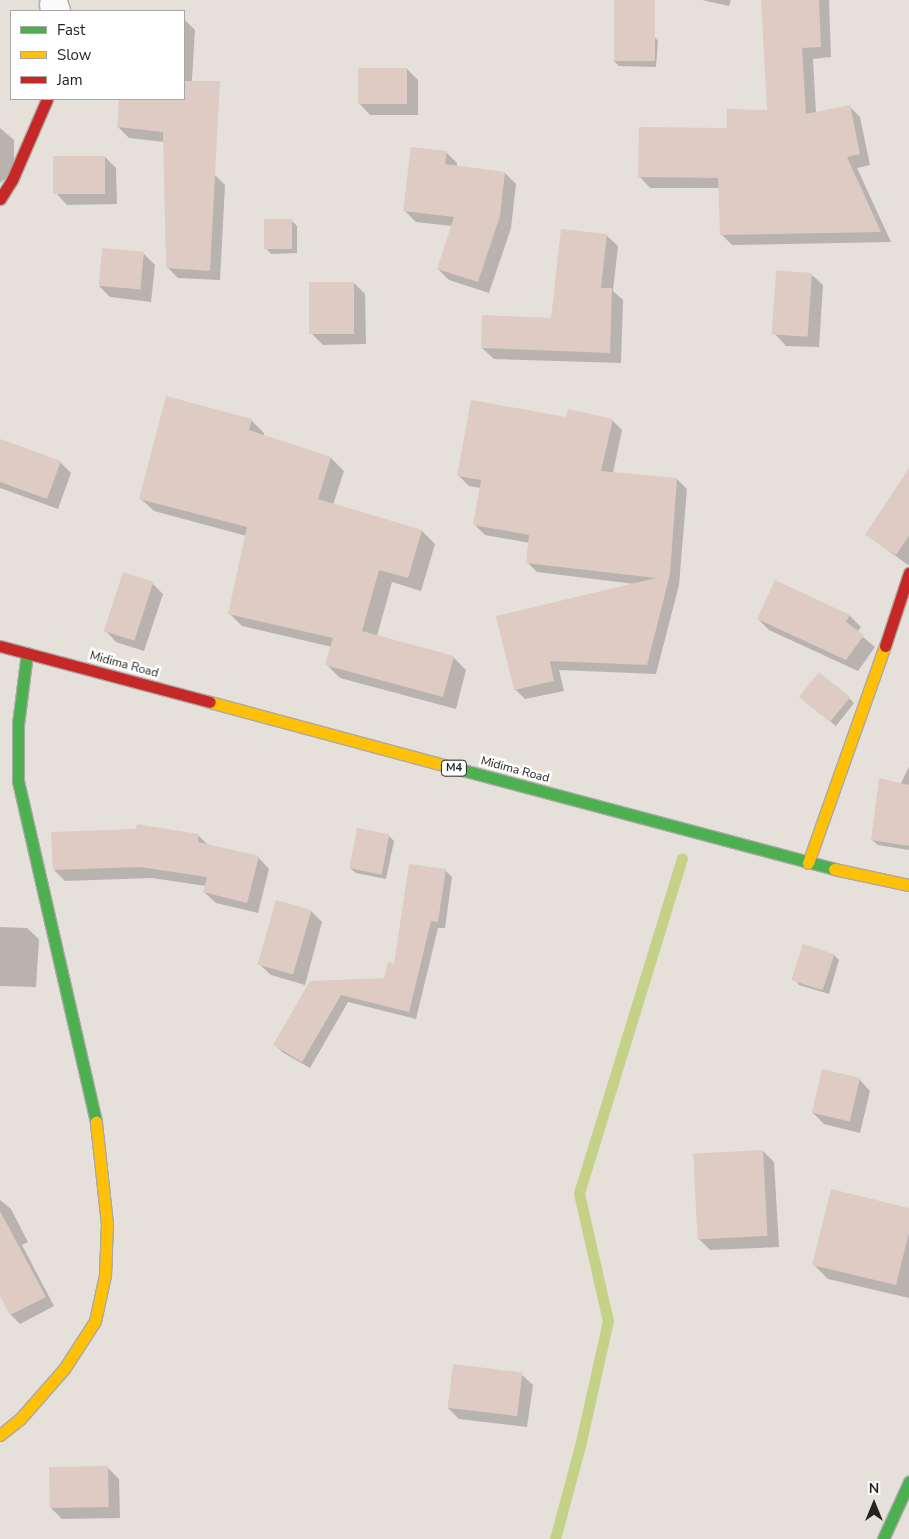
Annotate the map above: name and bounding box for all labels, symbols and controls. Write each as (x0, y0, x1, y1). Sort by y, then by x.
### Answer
legend (10, 10, 185, 100)
text: Fast (57, 20, 85, 40)
text: Slow (57, 45, 91, 65)
text: Jam (57, 70, 83, 90)
street label: Midima Road (88, 649, 160, 681)
street label: Midima Road (479, 754, 551, 786)
road number: M4 (440, 760, 468, 776)
north arrow (849, 1479, 899, 1529)
text: N (869, 1479, 879, 1498)

